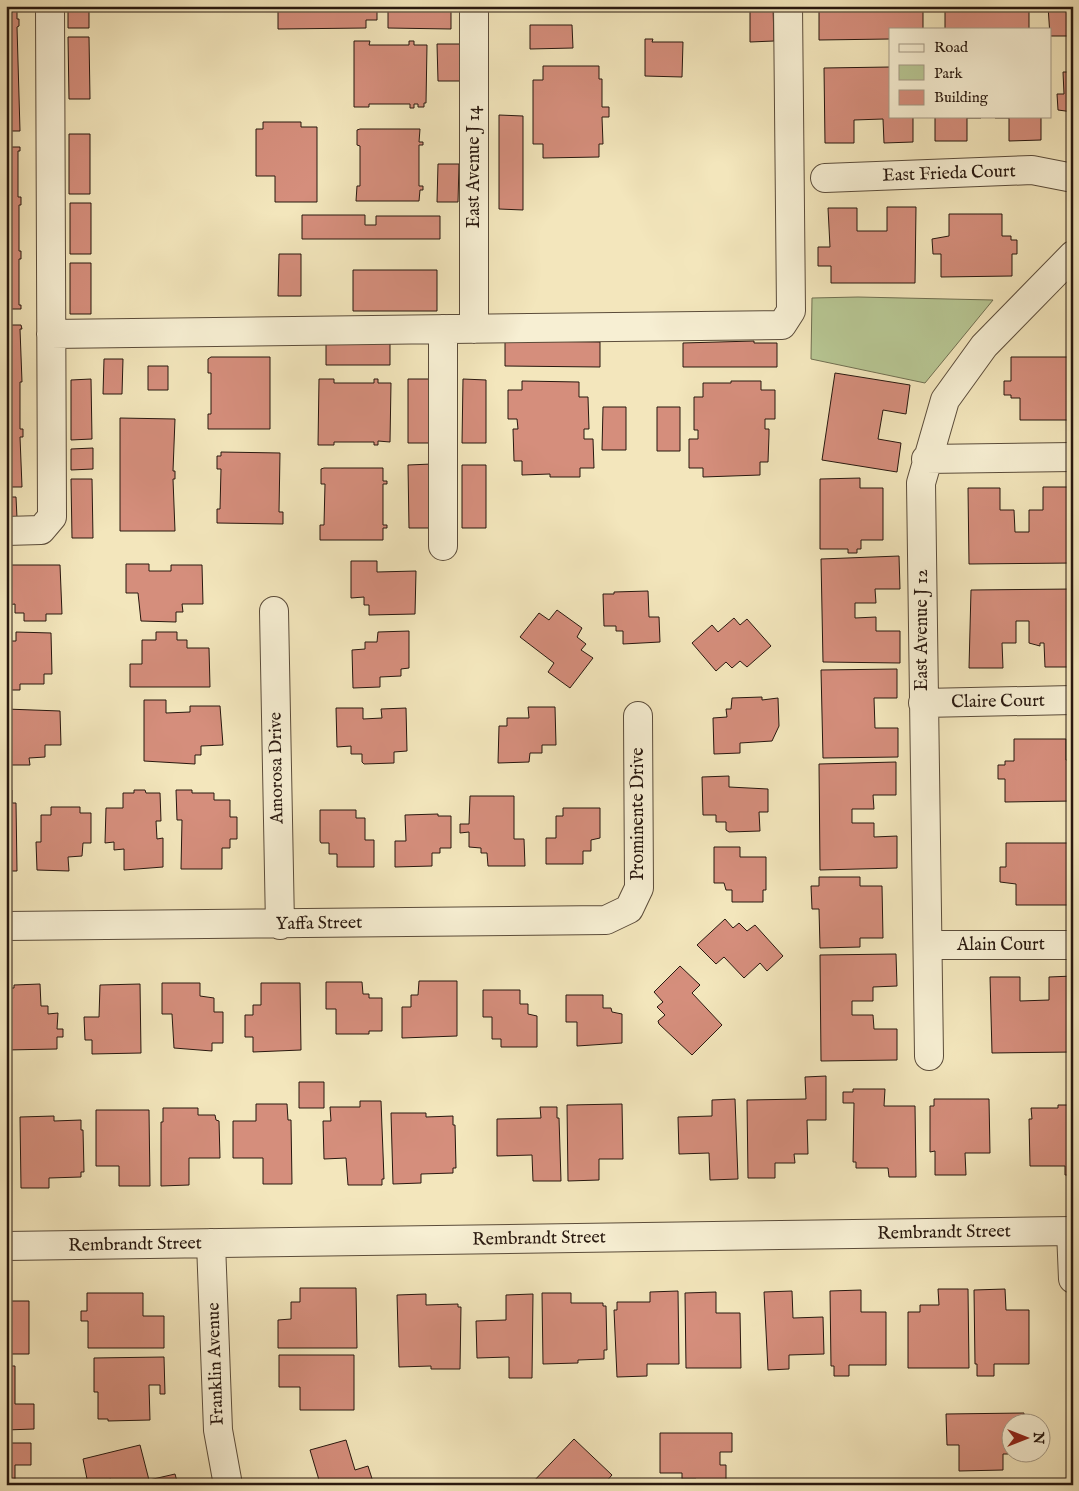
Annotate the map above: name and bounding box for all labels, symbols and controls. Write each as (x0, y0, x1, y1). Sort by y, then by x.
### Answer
legend (889, 28, 1052, 118)
text: Road (934, 38, 969, 57)
text: Park (934, 64, 964, 83)
text: Building (934, 88, 989, 107)
street label: East Avenue J 14 (463, 106, 486, 228)
street label: East Frieda Court (882, 160, 1016, 188)
street label: East Avenue J 12 (911, 569, 934, 691)
street label: Claire Court (951, 690, 1045, 714)
street label: Amorosa Drive (265, 712, 289, 825)
street label: Prominente Drive (627, 747, 650, 881)
street label: Yaffa Street (275, 912, 363, 936)
street label: Alain Court (956, 934, 1045, 957)
street label: Rembrandt Street (877, 1220, 1011, 1246)
street label: Rembrandt Street (472, 1226, 606, 1252)
street label: Rembrandt Street (68, 1232, 202, 1258)
street label: Franklin Avenue (202, 1302, 230, 1426)
north arrow (1002, 1414, 1052, 1464)
text: N (1029, 1431, 1047, 1444)

